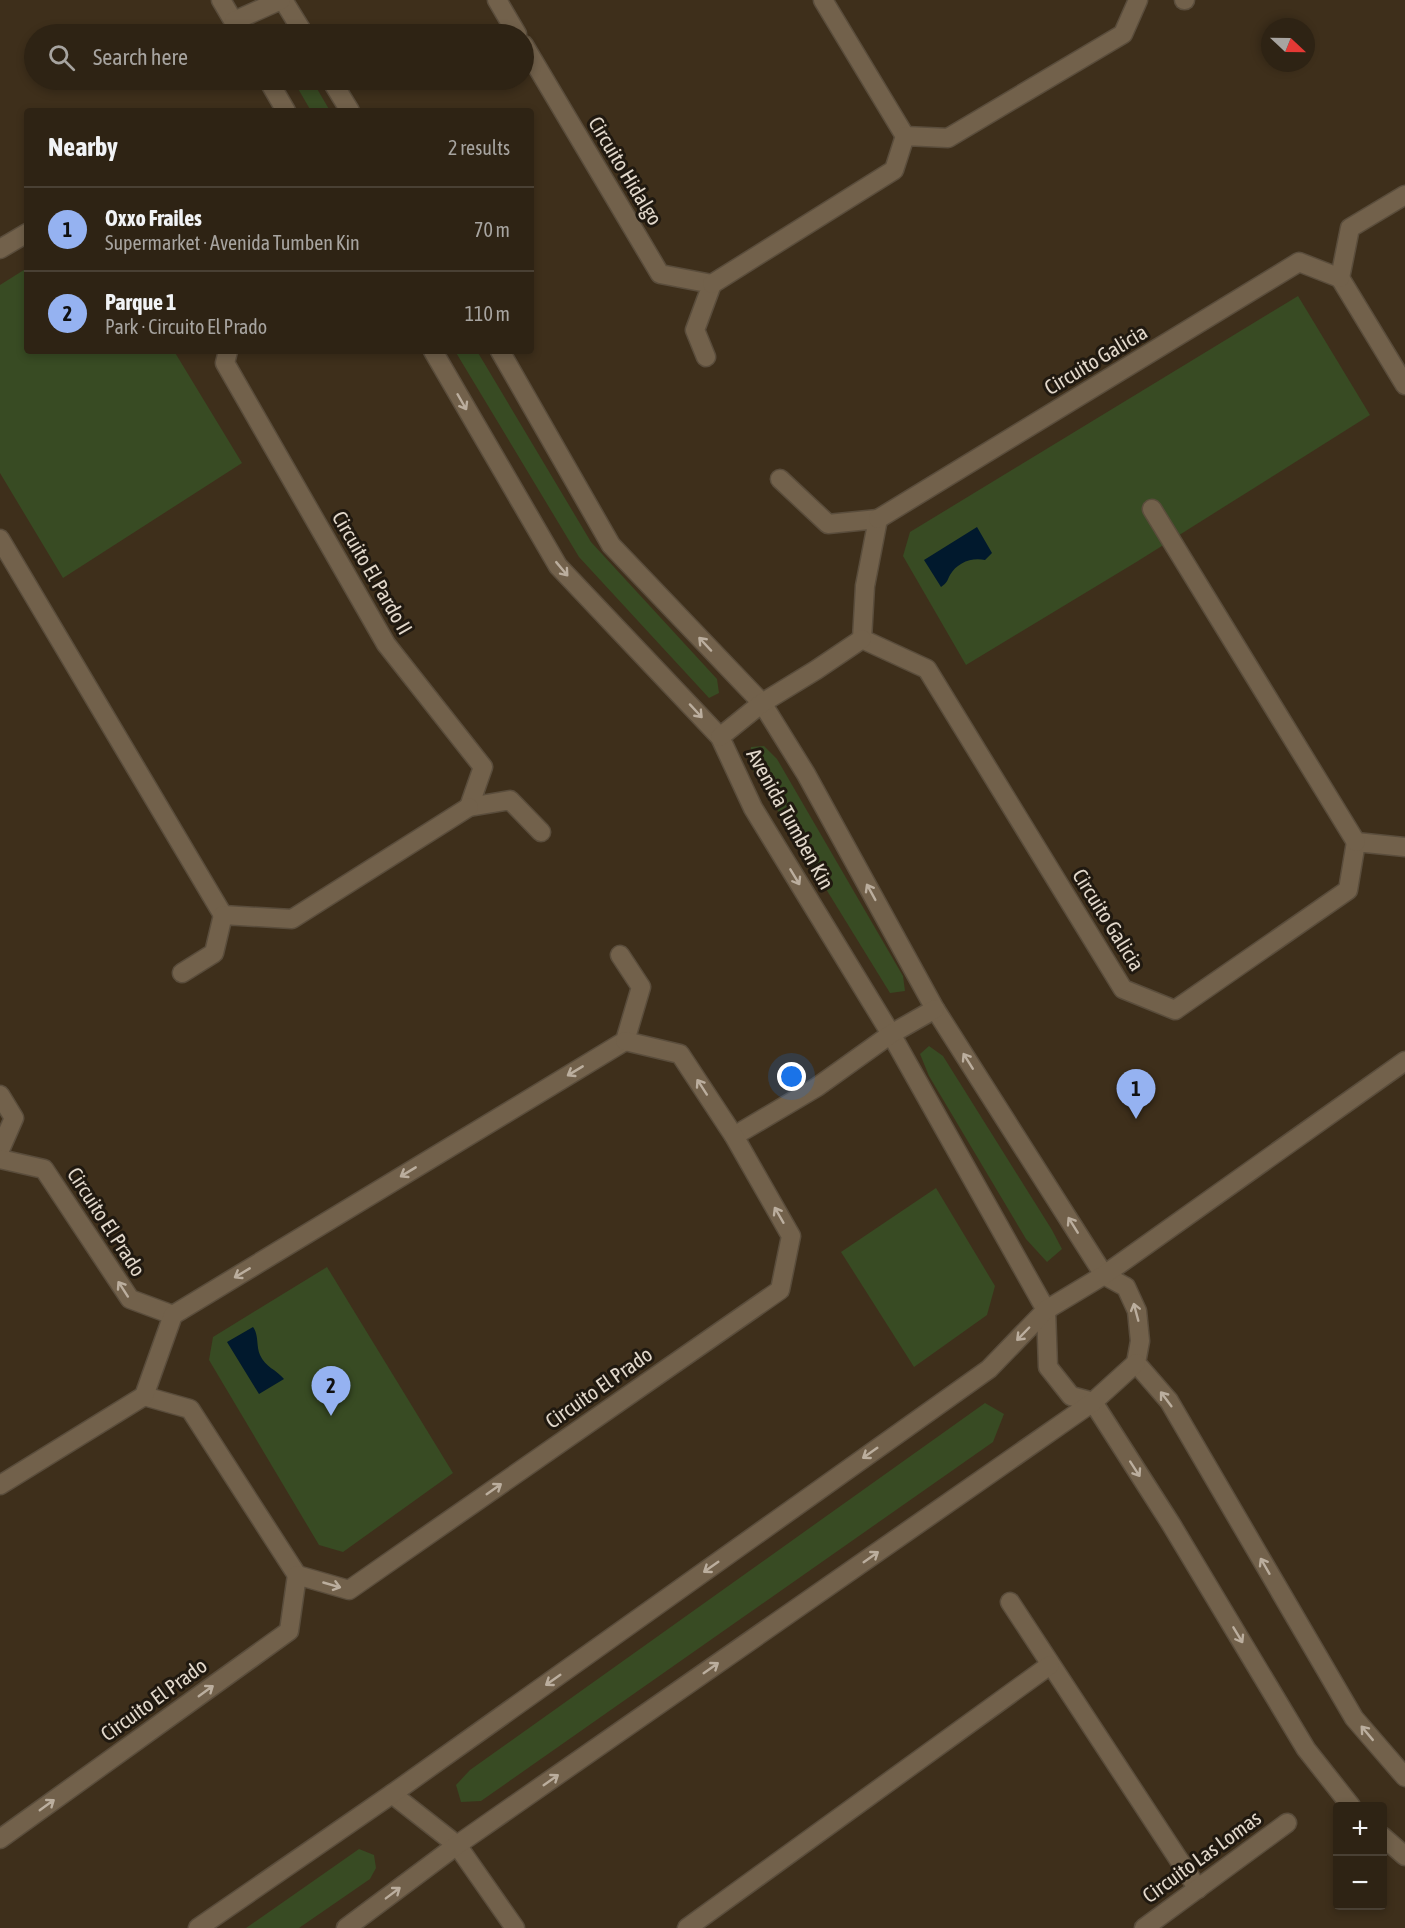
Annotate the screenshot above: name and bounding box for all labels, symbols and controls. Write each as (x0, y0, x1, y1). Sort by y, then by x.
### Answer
north arrow (1261, 18, 1315, 72)
search box (24, 24, 534, 90)
icon: search (45, 41, 78, 74)
text: Search here (93, 44, 188, 70)
street label: Circuito Hidalgo (584, 112, 668, 229)
text: Nearby (48, 132, 118, 162)
text: 2 results (448, 136, 510, 159)
text: Oxxo Frailes (105, 205, 202, 231)
text: 1 (63, 218, 72, 241)
text: 70 m (474, 218, 510, 241)
text: Supermarket · Avenida Tumben Kin (105, 231, 360, 254)
text: Parque 1 (105, 289, 176, 315)
text: 2 (63, 302, 72, 325)
text: 110 m (465, 302, 510, 325)
text: Park · Circuito El Prado (105, 315, 267, 338)
street label: Circuito Galicia (1040, 319, 1151, 399)
one-way arrow (457, 393, 469, 410)
street label: Circuito El Pardo II (328, 507, 418, 638)
one-way arrow (555, 561, 569, 576)
one-way arrow (698, 636, 712, 651)
one-way arrow (688, 703, 702, 718)
street label: Avenida Tumben Kin (742, 744, 839, 893)
street label: Circuito Galicia (1068, 864, 1150, 975)
one-way arrow (790, 868, 802, 885)
one-way arrow (865, 884, 877, 901)
one-way arrow (962, 1053, 974, 1070)
your location (777, 1062, 806, 1091)
one-way arrow (567, 1066, 584, 1078)
pin: 1 (1116, 1070, 1156, 1119)
one-way arrow (695, 1079, 707, 1096)
street label: Circuito El Prado (63, 1163, 151, 1280)
one-way arrow (400, 1167, 417, 1179)
one-way arrow (772, 1207, 784, 1224)
one-way arrow (1066, 1217, 1078, 1234)
one-way arrow (233, 1267, 250, 1280)
one-way arrow (117, 1281, 129, 1298)
one-way arrow (1129, 1303, 1141, 1322)
one-way arrow (1016, 1326, 1031, 1341)
street label: Circuito El Prado (540, 1342, 656, 1433)
pin: 2 (312, 1366, 350, 1416)
one-way arrow (1159, 1391, 1172, 1407)
one-way arrow (863, 1447, 879, 1459)
one-way arrow (1130, 1460, 1142, 1477)
one-way arrow (486, 1483, 502, 1495)
one-way arrow (863, 1551, 879, 1563)
one-way arrow (1259, 1558, 1271, 1575)
one-way arrow (704, 1560, 720, 1573)
one-way arrow (322, 1580, 341, 1591)
one-way arrow (1232, 1626, 1244, 1643)
street label: Circuito El Prado (96, 1653, 211, 1746)
one-way arrow (703, 1662, 719, 1674)
one-way arrow (545, 1674, 561, 1686)
one-way arrow (197, 1685, 213, 1697)
one-way arrow (1360, 1725, 1373, 1741)
one-way arrow (543, 1774, 559, 1786)
one-way arrow (39, 1799, 55, 1811)
map controls (1333, 1802, 1387, 1910)
button: + (1333, 1802, 1387, 1856)
street label: Circuito Las Lomas (1138, 1805, 1265, 1907)
button: − (1333, 1856, 1387, 1910)
one-way arrow (384, 1887, 400, 1899)

